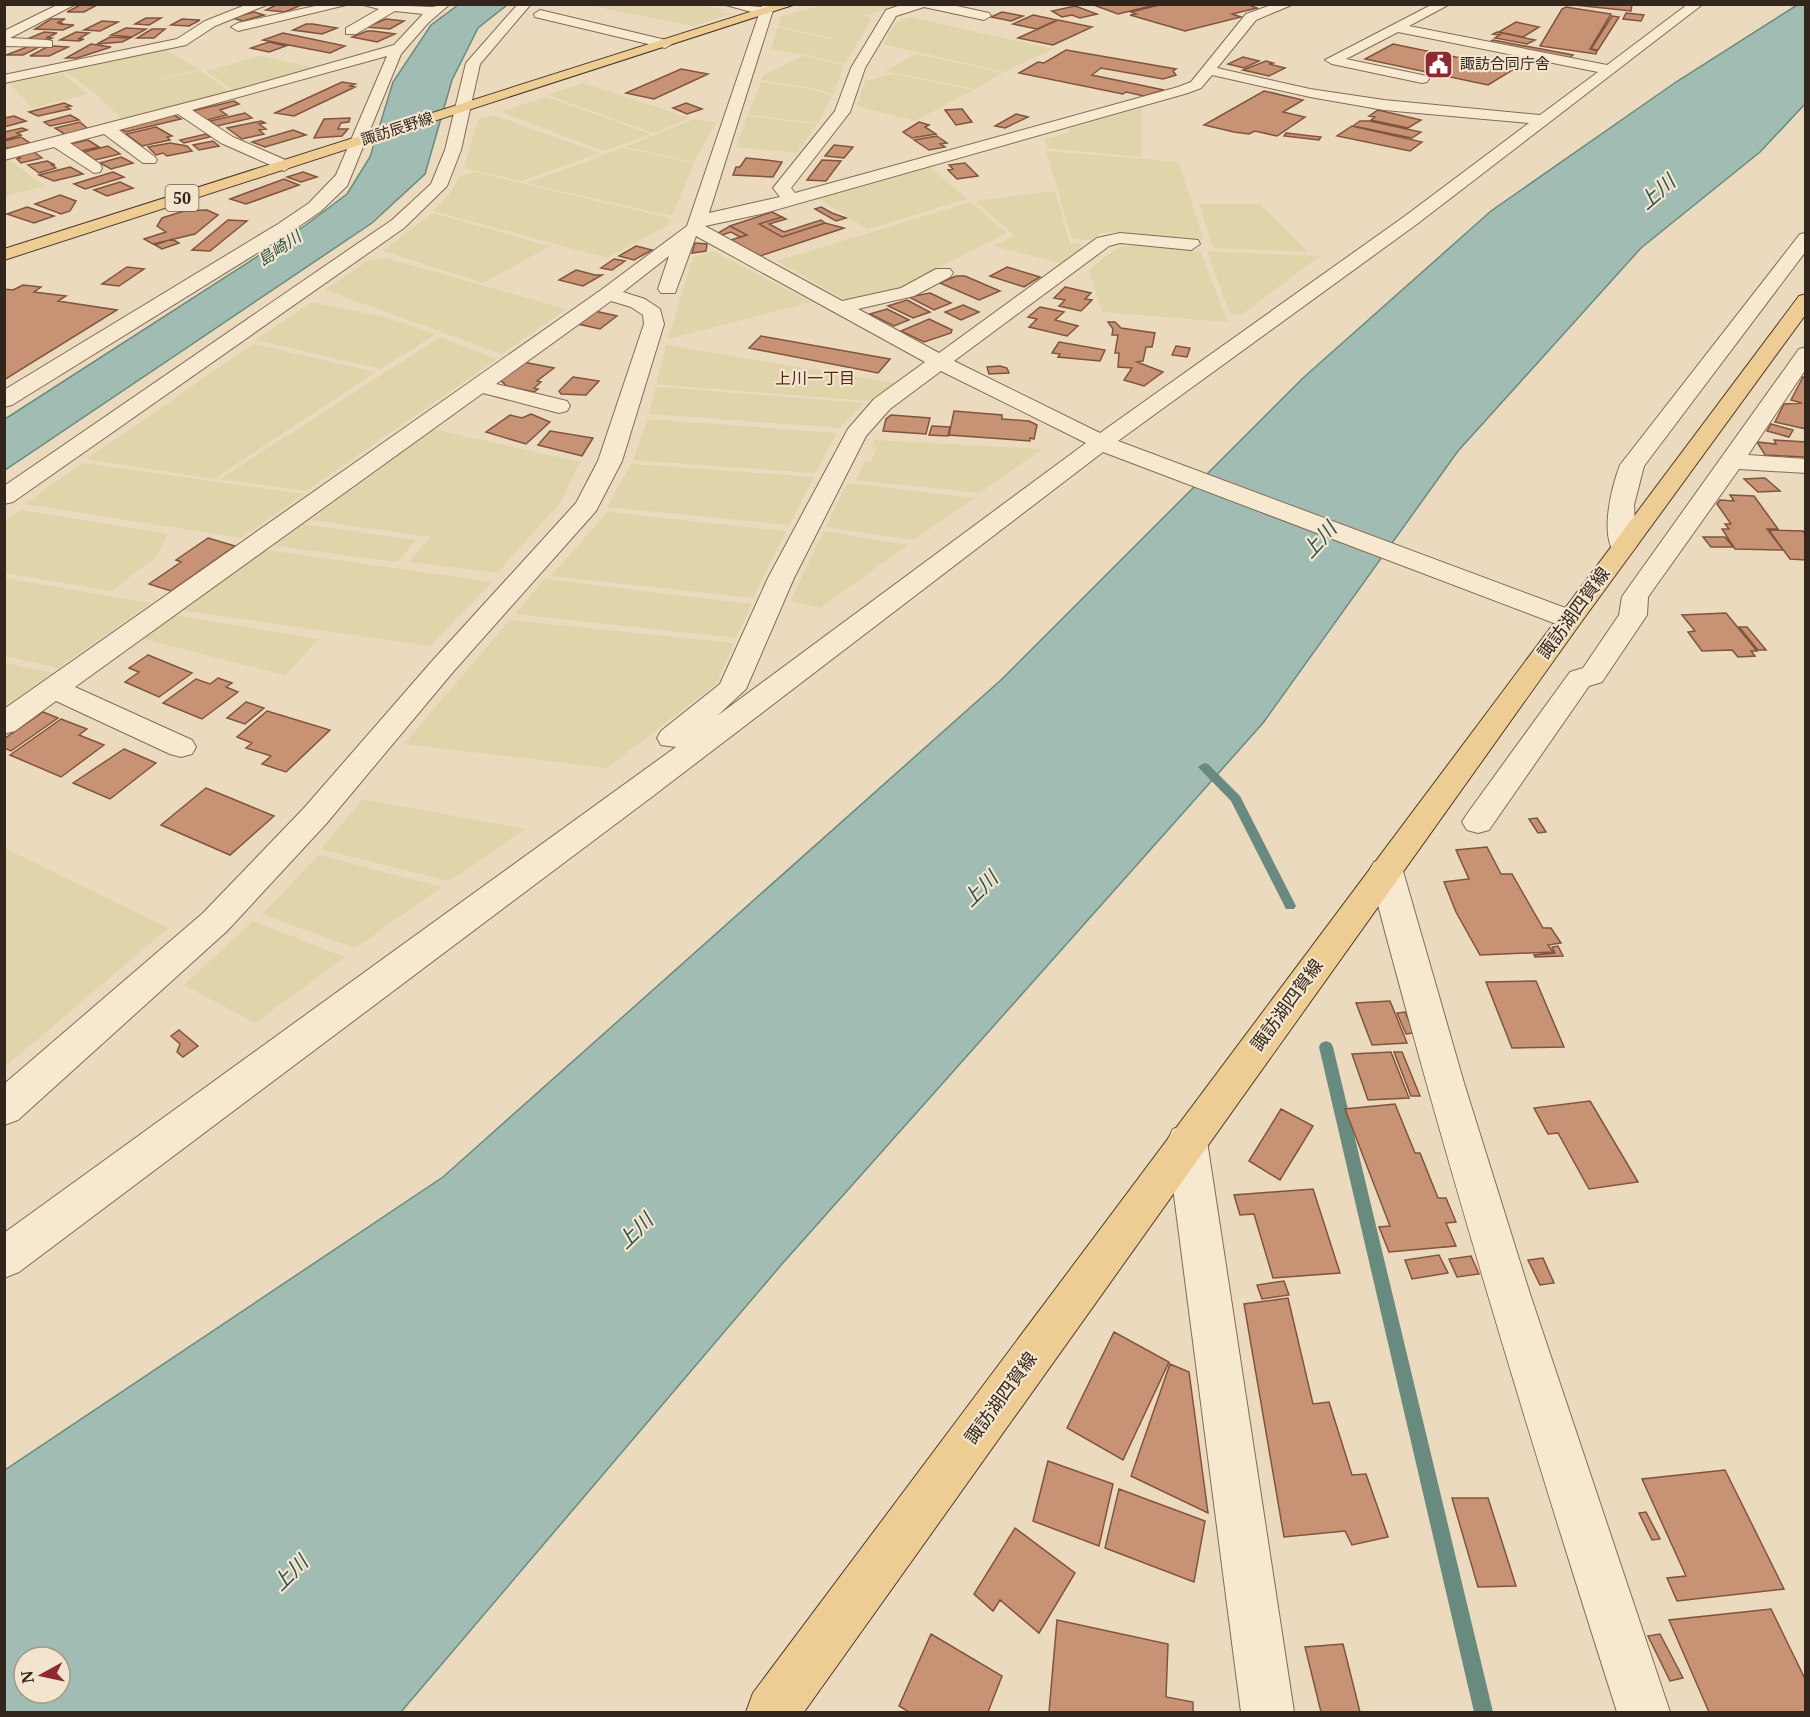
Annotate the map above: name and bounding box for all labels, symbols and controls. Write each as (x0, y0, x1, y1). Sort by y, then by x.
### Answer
public building icon: 諏訪合同庁舎 (1423, 48, 1455, 80)
place label: 諏訪合同庁舎 (1460, 53, 1550, 73)
street label: 諏訪辰野線 (358, 107, 435, 149)
water label: 上川 (1633, 167, 1682, 215)
road number: 50 (166, 185, 198, 211)
water label: 島崎川 (253, 224, 307, 271)
district label: 上川一丁目 (775, 367, 855, 389)
water label: 上川 (1295, 514, 1343, 564)
street label: 諏訪湖四賀線 (1532, 562, 1615, 663)
water label: 上川 (956, 864, 1005, 912)
street label: 諏訪湖四賀線 (1245, 954, 1328, 1055)
water label: 上川 (611, 1206, 660, 1254)
street label: 諏訪湖四賀線 (959, 1347, 1042, 1448)
water label: 上川 (266, 1548, 315, 1596)
north arrow (12, 1645, 72, 1705)
text: N (15, 1669, 39, 1685)

